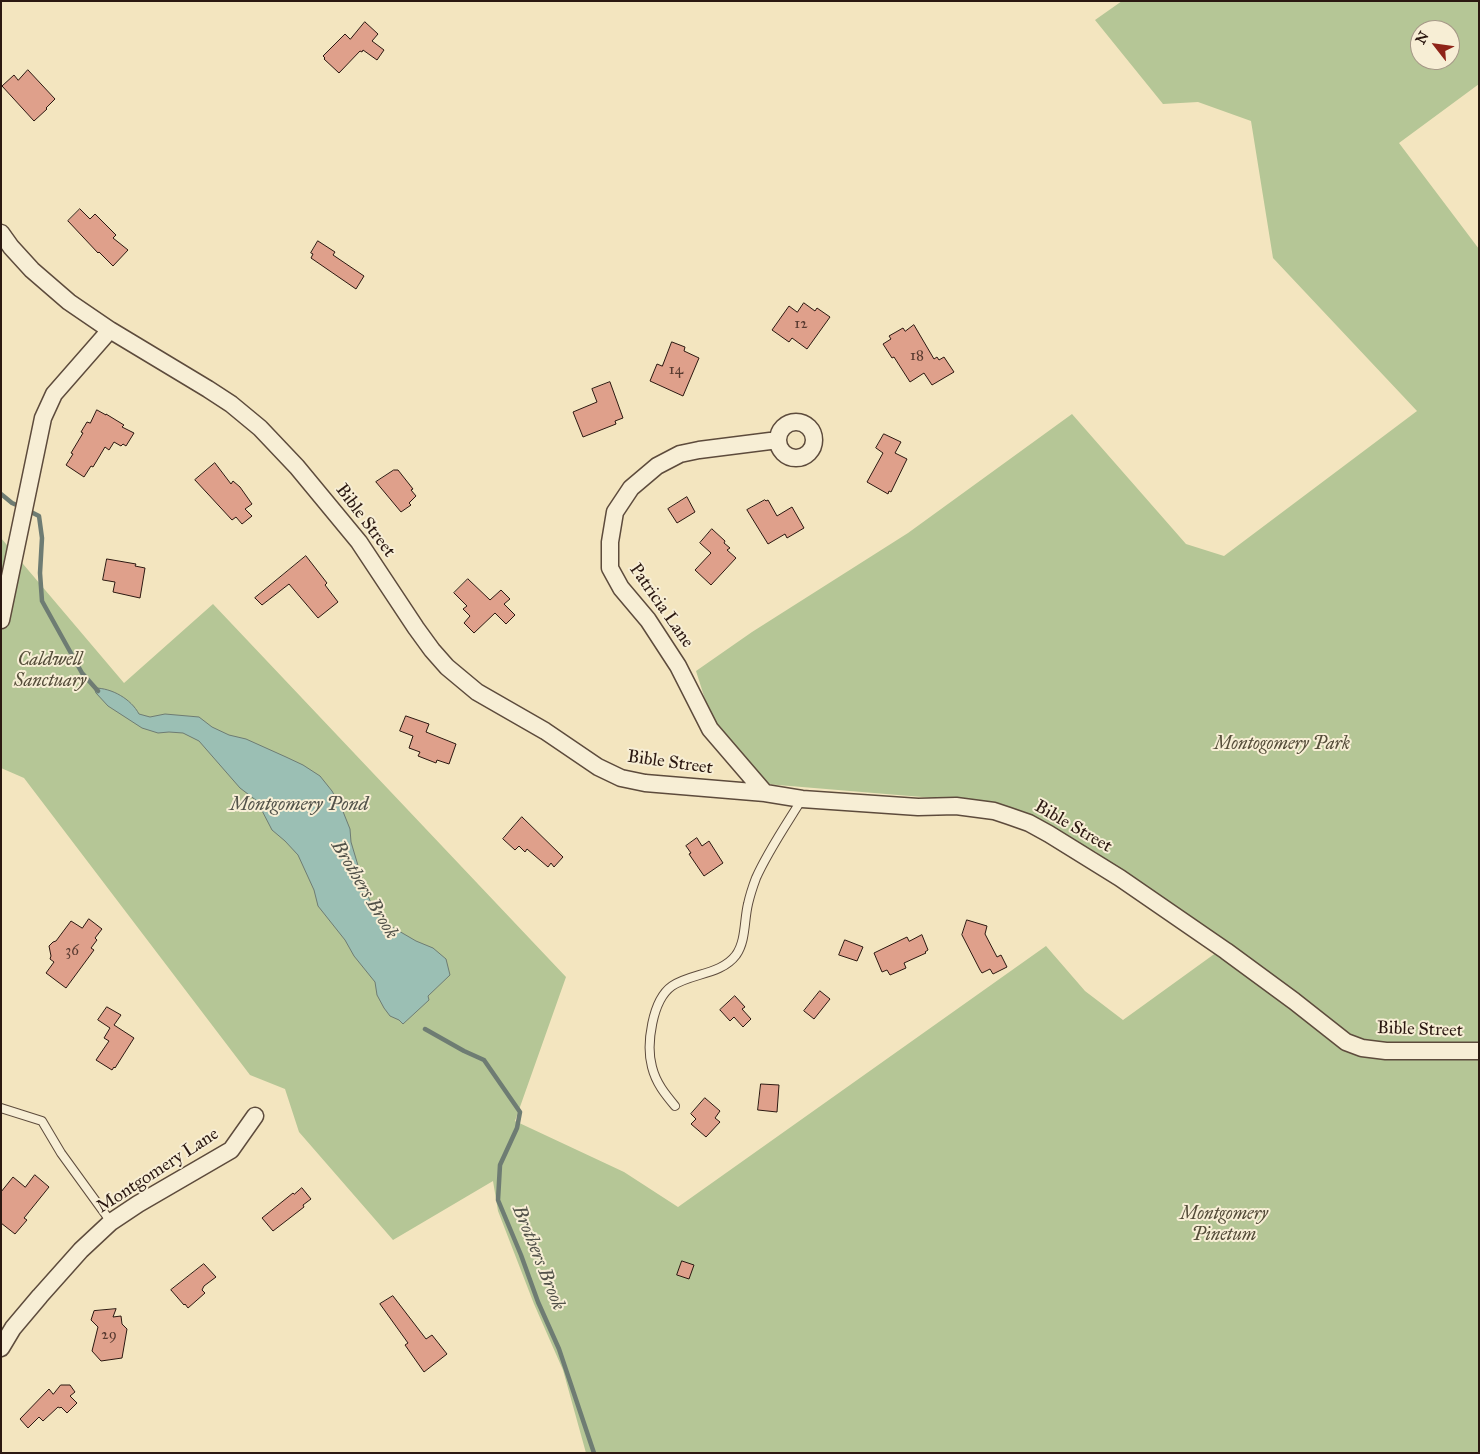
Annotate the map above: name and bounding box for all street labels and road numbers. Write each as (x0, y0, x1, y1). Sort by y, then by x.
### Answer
street label: Bible Street (330, 480, 400, 562)
street label: Patricia Lane (624, 560, 698, 652)
street label: Bible Street (626, 746, 714, 780)
street label: Bible Street (1030, 796, 1116, 858)
street label: Bible Street (1377, 1018, 1463, 1042)
street label: Montgomery Lane (93, 1124, 223, 1218)

